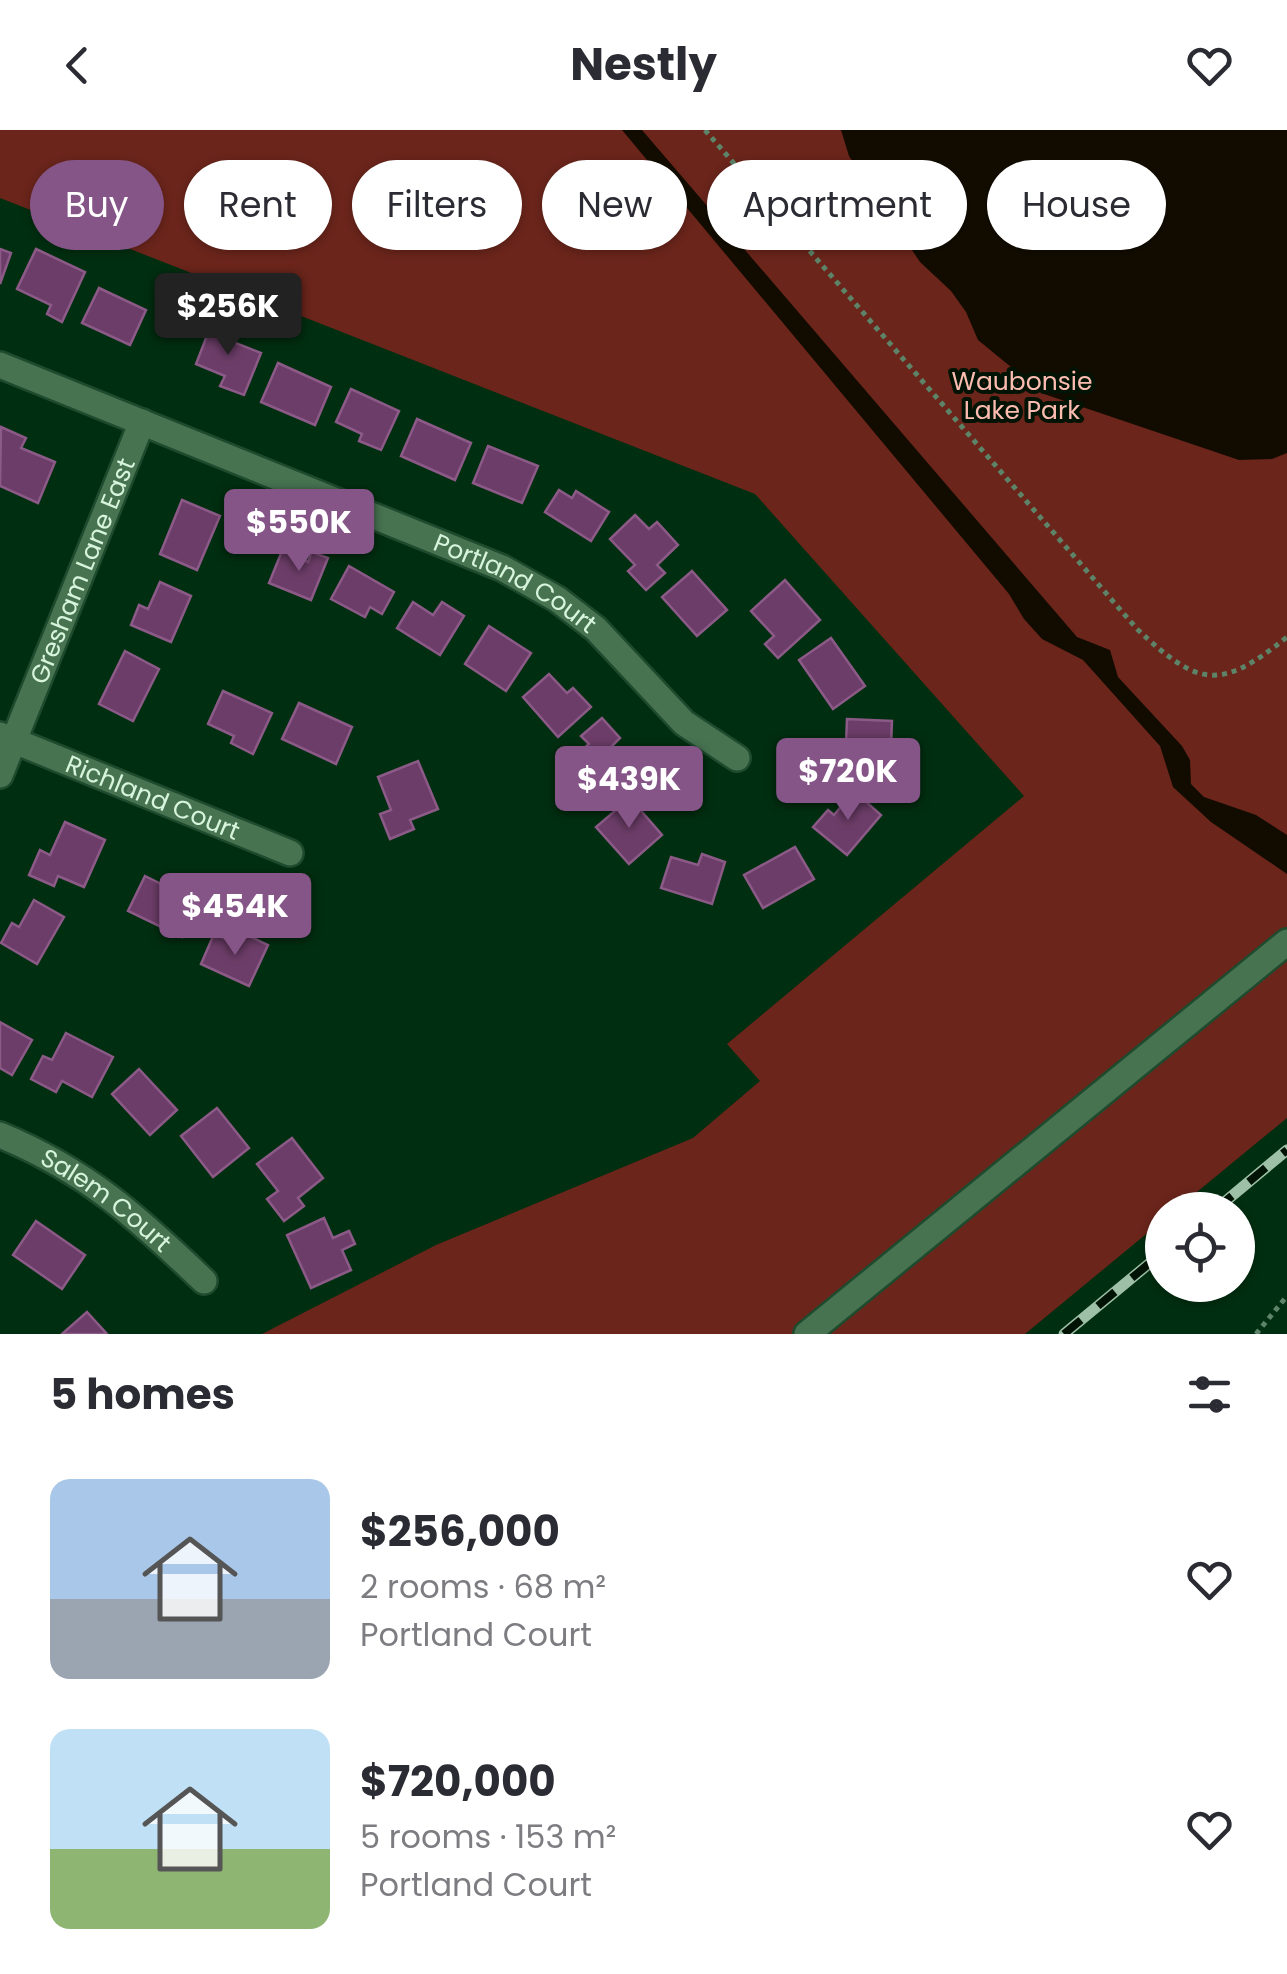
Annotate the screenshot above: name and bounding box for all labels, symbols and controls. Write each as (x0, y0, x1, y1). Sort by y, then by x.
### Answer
text: Nestly (570, 33, 717, 96)
icon: back (50, 38, 105, 93)
icon: heart (1182, 38, 1237, 93)
chip: Buy (30, 160, 164, 250)
chip: Rent (184, 160, 332, 250)
chip: Filters (352, 160, 522, 250)
chip: New (542, 160, 687, 250)
chip: Apartment (707, 160, 967, 250)
chip: House (987, 160, 1166, 250)
pin: $256K (158, 273, 298, 358)
text: $256K (177, 283, 279, 328)
park label: Waubonsie Lake Park (952, 364, 1092, 428)
street label: Gresham Lane East (21, 453, 144, 689)
pin: $550K (229, 489, 369, 574)
text: $550K (246, 499, 352, 544)
street label: Portland Court (428, 525, 604, 641)
pin: $720K (778, 738, 918, 823)
pin: $439K (559, 746, 699, 831)
street label: Richland Court (60, 747, 245, 849)
text: $720K (798, 748, 898, 793)
text: $439K (577, 756, 681, 801)
pin: $454K (165, 873, 305, 958)
text: $454K (181, 883, 289, 928)
street label: Salem Court (34, 1140, 179, 1260)
map controls (1145, 1192, 1255, 1302)
button: locate (1145, 1192, 1255, 1302)
text: 5 homes (50, 1365, 235, 1424)
icon: filters (1182, 1367, 1237, 1422)
text: $256,000 (360, 1502, 560, 1561)
icon: home (130, 1519, 250, 1639)
icon: heart (1182, 1552, 1237, 1607)
text: 2 rooms · 68 m² (360, 1564, 606, 1609)
text: Portland Court (360, 1612, 592, 1657)
text: $720,000 (360, 1752, 556, 1811)
icon: home (130, 1769, 250, 1889)
icon: heart (1182, 1802, 1237, 1857)
text: 5 rooms · 153 m² (360, 1814, 616, 1859)
text: Portland Court (360, 1862, 592, 1907)

